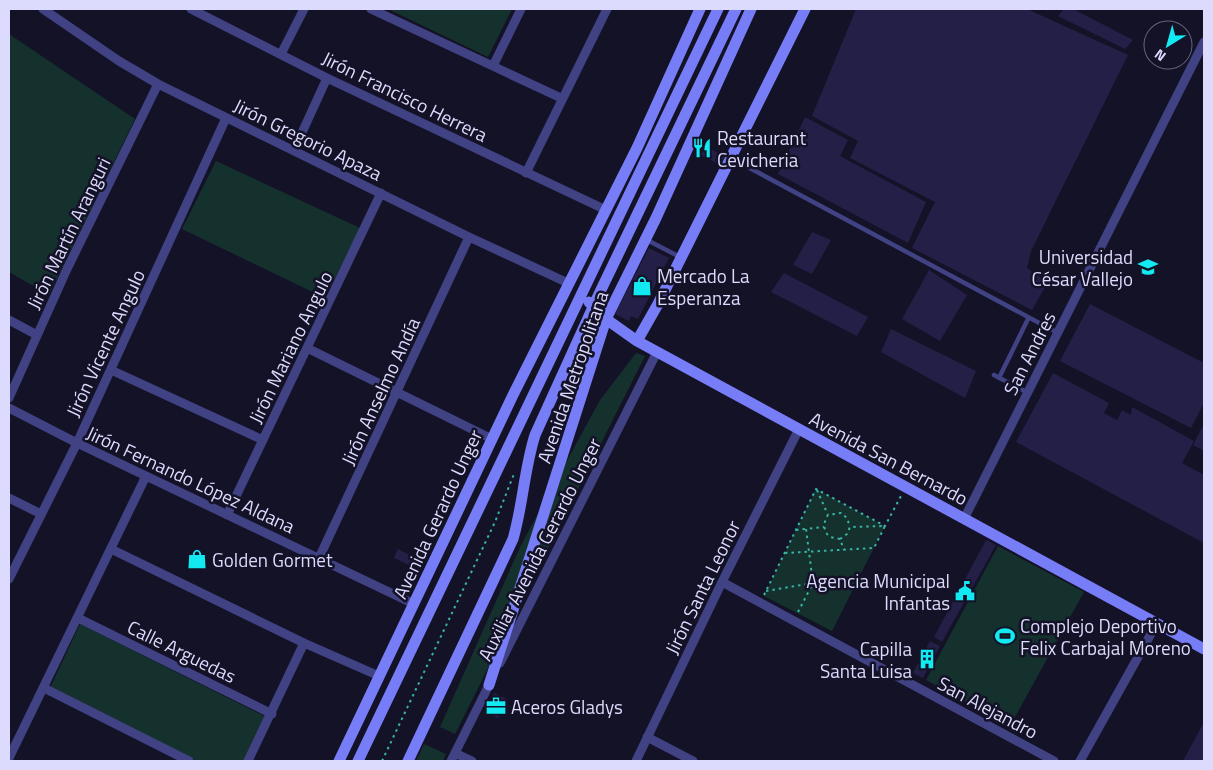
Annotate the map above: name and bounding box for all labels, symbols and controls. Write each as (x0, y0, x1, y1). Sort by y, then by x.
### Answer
north arrow (1143, 20, 1193, 70)
street label: Jirón Francisco Herrera (317, 43, 493, 149)
text: N (1150, 44, 1170, 67)
street label: Jirón Gregorio Apaza (229, 90, 388, 188)
place label: Restaurant Cevicheria (717, 123, 806, 174)
restaurant icon: Restaurant Cevicheria (691, 137, 713, 159)
street label: Jirón Martín Aranguri (19, 152, 117, 314)
place label: Universidad César Vallejo (1032, 242, 1133, 293)
school or university icon: Universidad César Vallejo (1137, 256, 1159, 278)
place label: Mercado La Esperanza (657, 261, 750, 312)
street label: Jirón Vicente Angulo (58, 264, 152, 422)
street label: Jirón Mariano Angulo (240, 266, 340, 428)
shop icon: Mercado La Esperanza (631, 275, 653, 297)
street label: Avenida Metropolitana (529, 286, 615, 467)
street label: San Andres (996, 306, 1063, 400)
street label: Jirón Anselmo Andía (333, 312, 427, 470)
street label: Avenida San Bernardo (805, 404, 973, 512)
street label: Jirón Fernando López Aldana (82, 418, 300, 540)
street label: Avenida Gerardo Unger (385, 424, 489, 604)
street label: Auxiliar Avenida Gerardo Unger (470, 432, 608, 666)
street label: Jirón Santa Leonor (657, 515, 747, 659)
place label: Golden Gormet (212, 545, 333, 574)
shop icon: Golden Gormet (186, 548, 208, 570)
place label: Agencia Municipal Infantas (806, 566, 950, 617)
public building icon: Agencia Municipal Infantas (954, 580, 976, 602)
place label: Complejo Deportivo Felix Carbajal Moreno (1020, 611, 1191, 662)
street label: Calle Arguedas (123, 612, 242, 690)
sports icon: Complejo Deportivo Felix Carbajal Moreno (994, 625, 1016, 647)
place label: Capilla Santa Luisa (820, 634, 912, 685)
building icon: Capilla Santa Luisa (916, 648, 938, 670)
street label: San Alejandro (933, 668, 1043, 746)
place label: Aceros Gladys (511, 692, 623, 721)
office icon: Aceros Gladys (485, 695, 507, 717)

